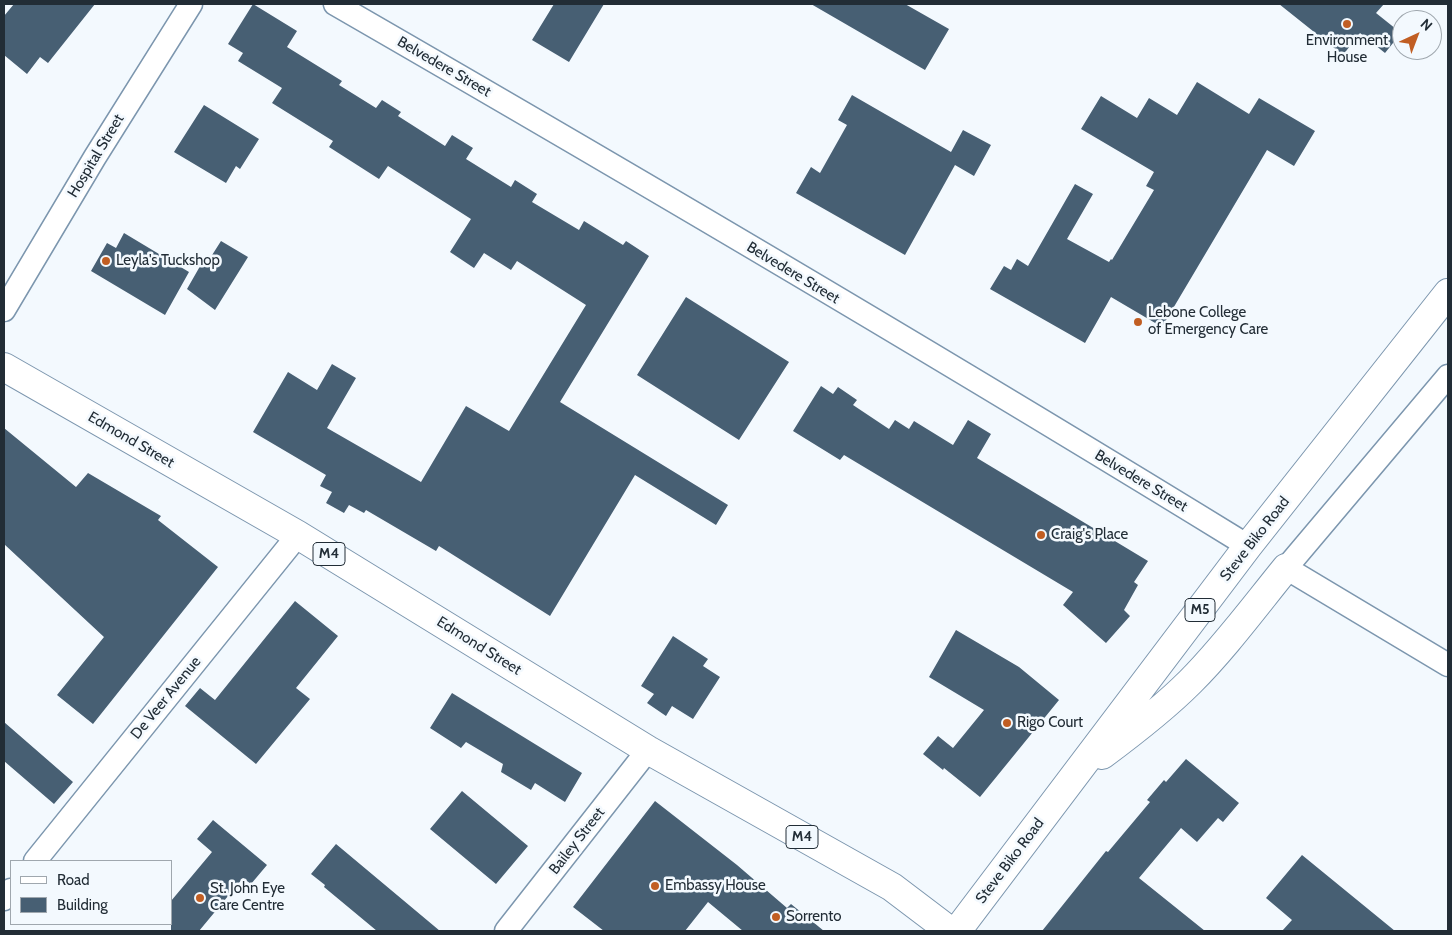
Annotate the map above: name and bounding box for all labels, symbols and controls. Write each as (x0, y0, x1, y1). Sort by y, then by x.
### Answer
north arrow (1392, 10, 1442, 60)
text: N (1417, 15, 1436, 35)
marker: Environment House (1341, 18, 1353, 30)
place label: Environment House (1306, 32, 1388, 67)
street label: Belvedere Street (394, 33, 494, 101)
street label: Hospital Street (64, 111, 128, 201)
street label: Belvedere Street (743, 238, 843, 308)
place label: Leyla's Tuckshop (116, 252, 220, 270)
marker: Leyla's Tuckshop (100, 255, 112, 267)
place label: Lebone College of Emergency Care (1148, 304, 1268, 339)
marker: Lebone College of Emergency Care (1132, 316, 1144, 328)
street label: Edmond Street (85, 408, 177, 472)
street label: Belvedere Street (1091, 446, 1191, 516)
street label: Steve Biko Road (1216, 493, 1294, 585)
place label: Craig's Place (1051, 526, 1128, 544)
marker: Craig's Place (1035, 529, 1047, 541)
road number: M4 (313, 542, 345, 566)
road number: M5 (1185, 598, 1215, 622)
street label: Edmond Street (433, 613, 525, 679)
street label: De Veer Avenue (127, 653, 205, 743)
place label: Rigo Court (1017, 714, 1083, 732)
marker: Rigo Court (1001, 717, 1013, 729)
street label: Bailey Street (545, 804, 609, 878)
street label: Steve Biko Road (972, 815, 1048, 907)
road number: M4 (786, 826, 818, 849)
legend (10, 860, 172, 925)
text: Road (57, 871, 90, 889)
place label: Embassy House (665, 877, 766, 895)
place label: St. John Eye Care Centre (210, 880, 285, 915)
marker: Embassy House (649, 880, 661, 892)
marker: St. John Eye Care Centre (194, 892, 206, 904)
text: Building (57, 896, 108, 914)
place label: Sorrento (786, 908, 841, 926)
marker: Sorrento (770, 911, 782, 923)

